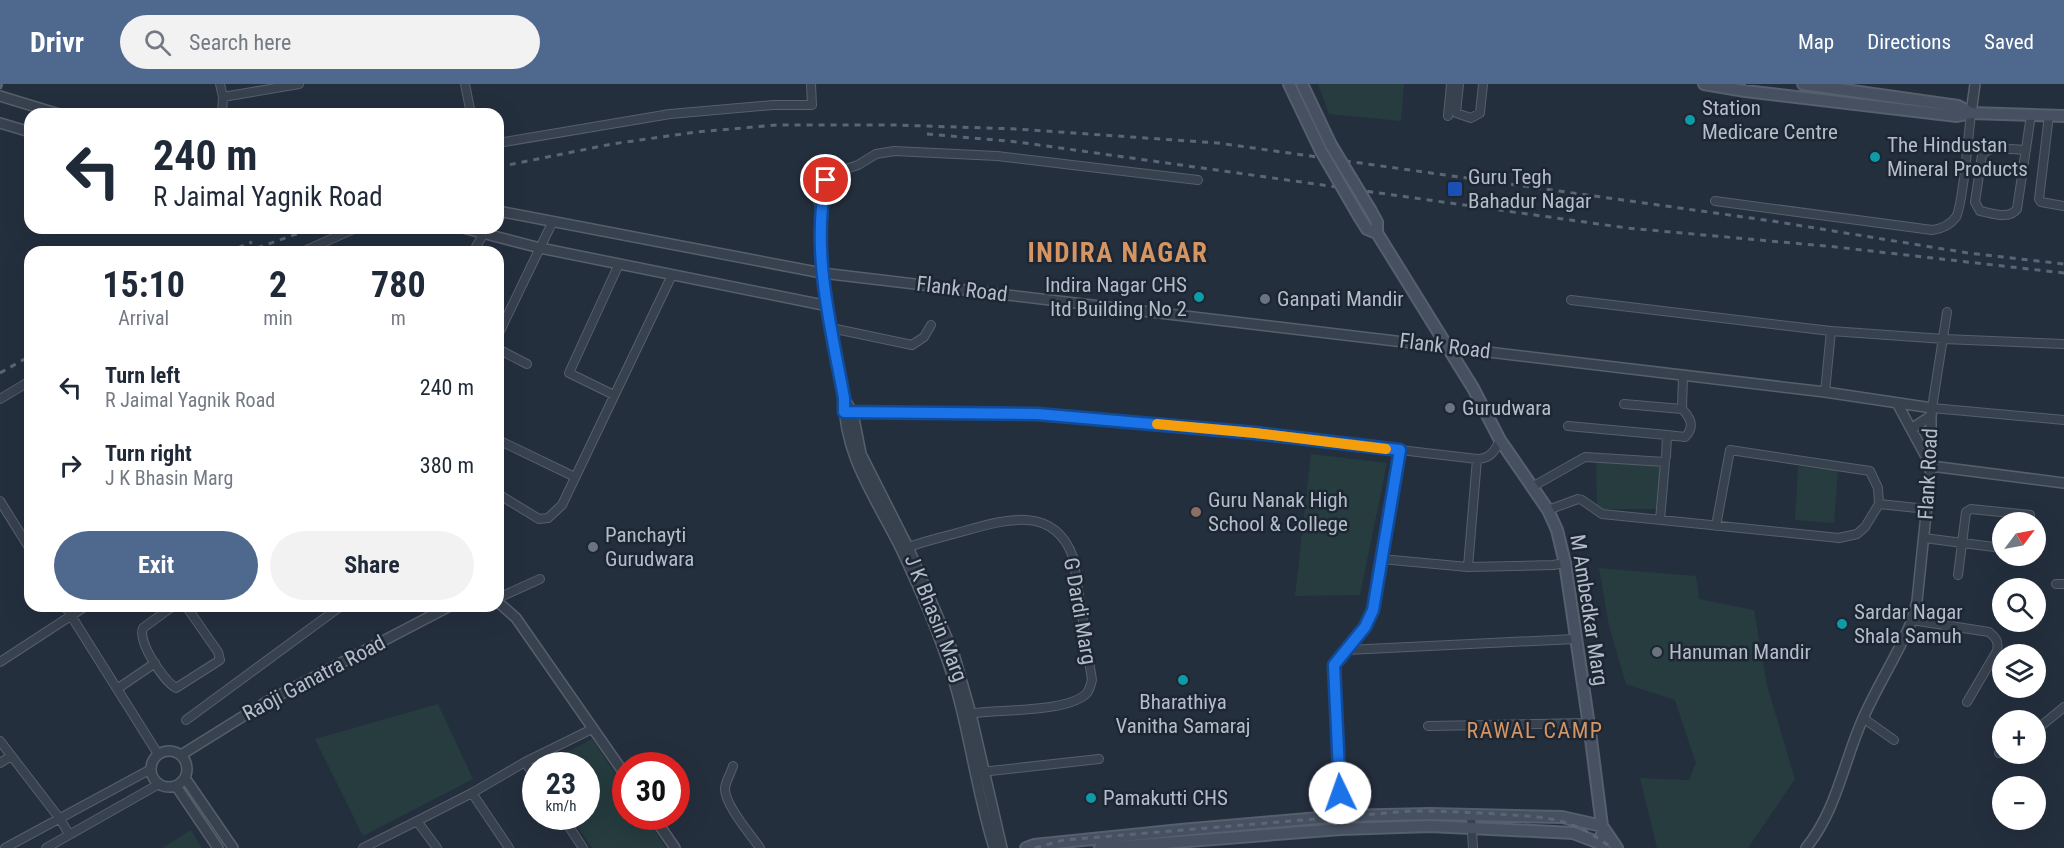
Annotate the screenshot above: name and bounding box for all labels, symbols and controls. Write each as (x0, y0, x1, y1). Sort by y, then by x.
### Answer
search box (120, 15, 540, 69)
text: Drivr (30, 26, 84, 59)
icon: search (141, 26, 174, 59)
text: Search here (189, 30, 291, 55)
text: Map (1798, 30, 1834, 54)
text: Directions (1867, 30, 1951, 54)
text: Saved (1984, 30, 2034, 54)
place label: Station Medicare Centre (1702, 96, 1838, 144)
marker: Station Medicare Centre (1683, 113, 1697, 127)
text: 240 m (153, 131, 258, 180)
icon: left (54, 132, 132, 210)
place label: The Hindustan Mineral Products (1887, 133, 2028, 181)
marker: The Hindustan Mineral Products (1868, 150, 1882, 164)
pin (800, 154, 851, 205)
icon: arrive (809, 163, 842, 196)
place label: Guru Tegh Bahadur Nagar (1468, 165, 1591, 213)
marker: Guru Tegh Bahadur Nagar (1446, 180, 1464, 198)
text: R Jaimal Yagnik Road (153, 181, 383, 213)
district label: INDIRA NAGAR (1027, 237, 1209, 269)
text: 15:10 (102, 264, 185, 306)
text: 2 (269, 264, 287, 306)
text: 780 (371, 264, 426, 306)
street label: Flank Road (915, 272, 1009, 306)
place label: Indira Nagar CHS ltd Building No 2 (1045, 273, 1187, 321)
place label: Ganpati Mandir (1277, 287, 1404, 311)
marker: Indira Nagar CHS ltd Building No 2 (1192, 290, 1206, 304)
marker: Ganpati Mandir (1258, 292, 1272, 306)
text: Arrival (118, 306, 169, 330)
text: min (263, 306, 293, 330)
text: m (391, 306, 406, 330)
street label: Flank Road (1398, 329, 1492, 363)
text: Turn left (105, 363, 180, 388)
icon: left (54, 371, 87, 404)
text: 240 m (420, 375, 474, 400)
text: R Jaimal Yagnik Road (105, 388, 275, 412)
place label: Gurudwara (1462, 396, 1551, 420)
marker: Gurudwara (1443, 401, 1457, 415)
street label: Flank Road (1914, 428, 1942, 520)
text: Turn right (105, 441, 192, 466)
icon: right (54, 449, 87, 482)
text: 380 m (420, 453, 474, 478)
text: J K Bhasin Marg (105, 466, 233, 490)
place label: Guru Nanak High School & College (1208, 488, 1348, 536)
marker: Guru Nanak High School & College (1189, 505, 1203, 519)
north arrow (1992, 512, 2046, 566)
map controls (1992, 512, 2046, 830)
place label: Panchayti Gurudwara (605, 523, 694, 571)
button: Exit (54, 531, 258, 600)
button: Share (270, 531, 474, 600)
street label: M Ambedkar Marg (1565, 533, 1613, 687)
marker: Panchayti Gurudwara (586, 540, 600, 554)
street label: J K Bhasin Marg (900, 551, 972, 685)
street label: G Dardi Marg (1059, 556, 1101, 666)
button: search (1992, 578, 2046, 632)
place label: Sardar Nagar Shala Samuh (1854, 600, 1963, 648)
marker: Sardar Nagar Shala Samuh (1835, 617, 1849, 631)
street label: Raoji Ganatra Road (239, 630, 389, 726)
place label: Hanuman Mandir (1669, 640, 1811, 664)
button: layers (1992, 644, 2046, 698)
marker: Hanuman Mandir (1650, 645, 1664, 659)
marker: Bharathiya Vanitha Samaraj (1176, 673, 1190, 687)
place label: Bharathiya Vanitha Samaraj (1115, 690, 1251, 738)
button: + (1992, 710, 2046, 764)
district label: RAWAL CAMP (1466, 718, 1604, 743)
speed limit sign: 30 (612, 752, 690, 830)
position arrow (1308, 761, 1372, 825)
text: 23 (546, 766, 576, 801)
button: − (1992, 776, 2046, 830)
place label: Pamakutti CHS (1103, 786, 1228, 810)
marker: Pamakutti CHS (1084, 791, 1098, 805)
text: km/h (546, 797, 576, 815)

